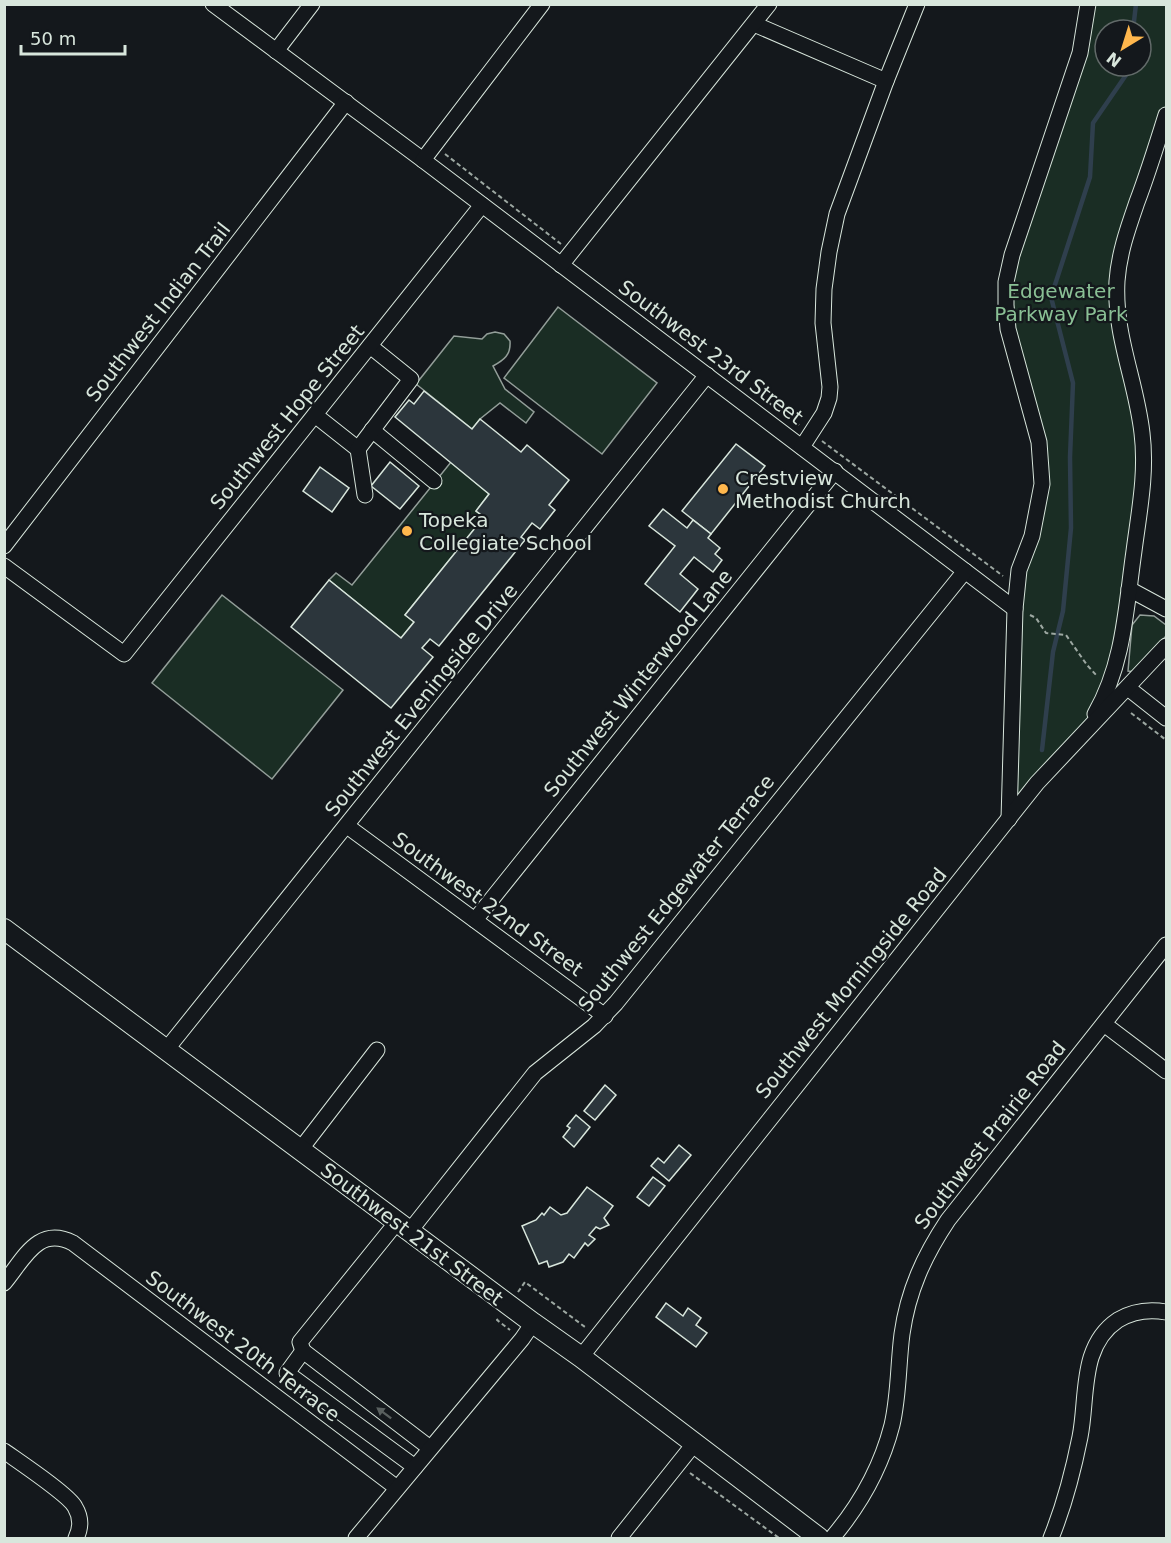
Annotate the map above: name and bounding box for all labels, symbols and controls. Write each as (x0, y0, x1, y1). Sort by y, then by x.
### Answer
scale bar (21, 18, 124, 56)
north arrow (1093, 18, 1153, 78)
text: 50 m (30, 28, 76, 49)
text: N (1103, 48, 1125, 71)
street label: Southwest Indian Trail (81, 218, 235, 406)
street label: Southwest 23rd Street (614, 275, 808, 429)
park label: Edgewater Parkway Park (994, 279, 1128, 326)
street label: Southwest Hope Street (205, 320, 369, 514)
place label: Crestview Methodist Church (735, 466, 911, 513)
marker: Crestview Methodist Church (716, 482, 730, 496)
place label: Topeka Collegiate School (418, 508, 592, 555)
marker: Topeka Collegiate School (400, 524, 414, 538)
street label: Southwest Winterwood Lane (539, 564, 737, 802)
street label: Southwest Eveningside Drive (320, 579, 522, 821)
street label: Southwest Edgewater Terrace (573, 770, 779, 1016)
street label: Southwest 22nd Street (388, 827, 588, 981)
street label: Southwest Morningside Road (750, 863, 952, 1103)
street label: Southwest Prairie Road (909, 1036, 1071, 1234)
street label: Southwest 21st Street (316, 1158, 508, 1311)
street label: Southwest 20th Terrace (141, 1265, 345, 1427)
one-way arrow (376, 1407, 392, 1419)

